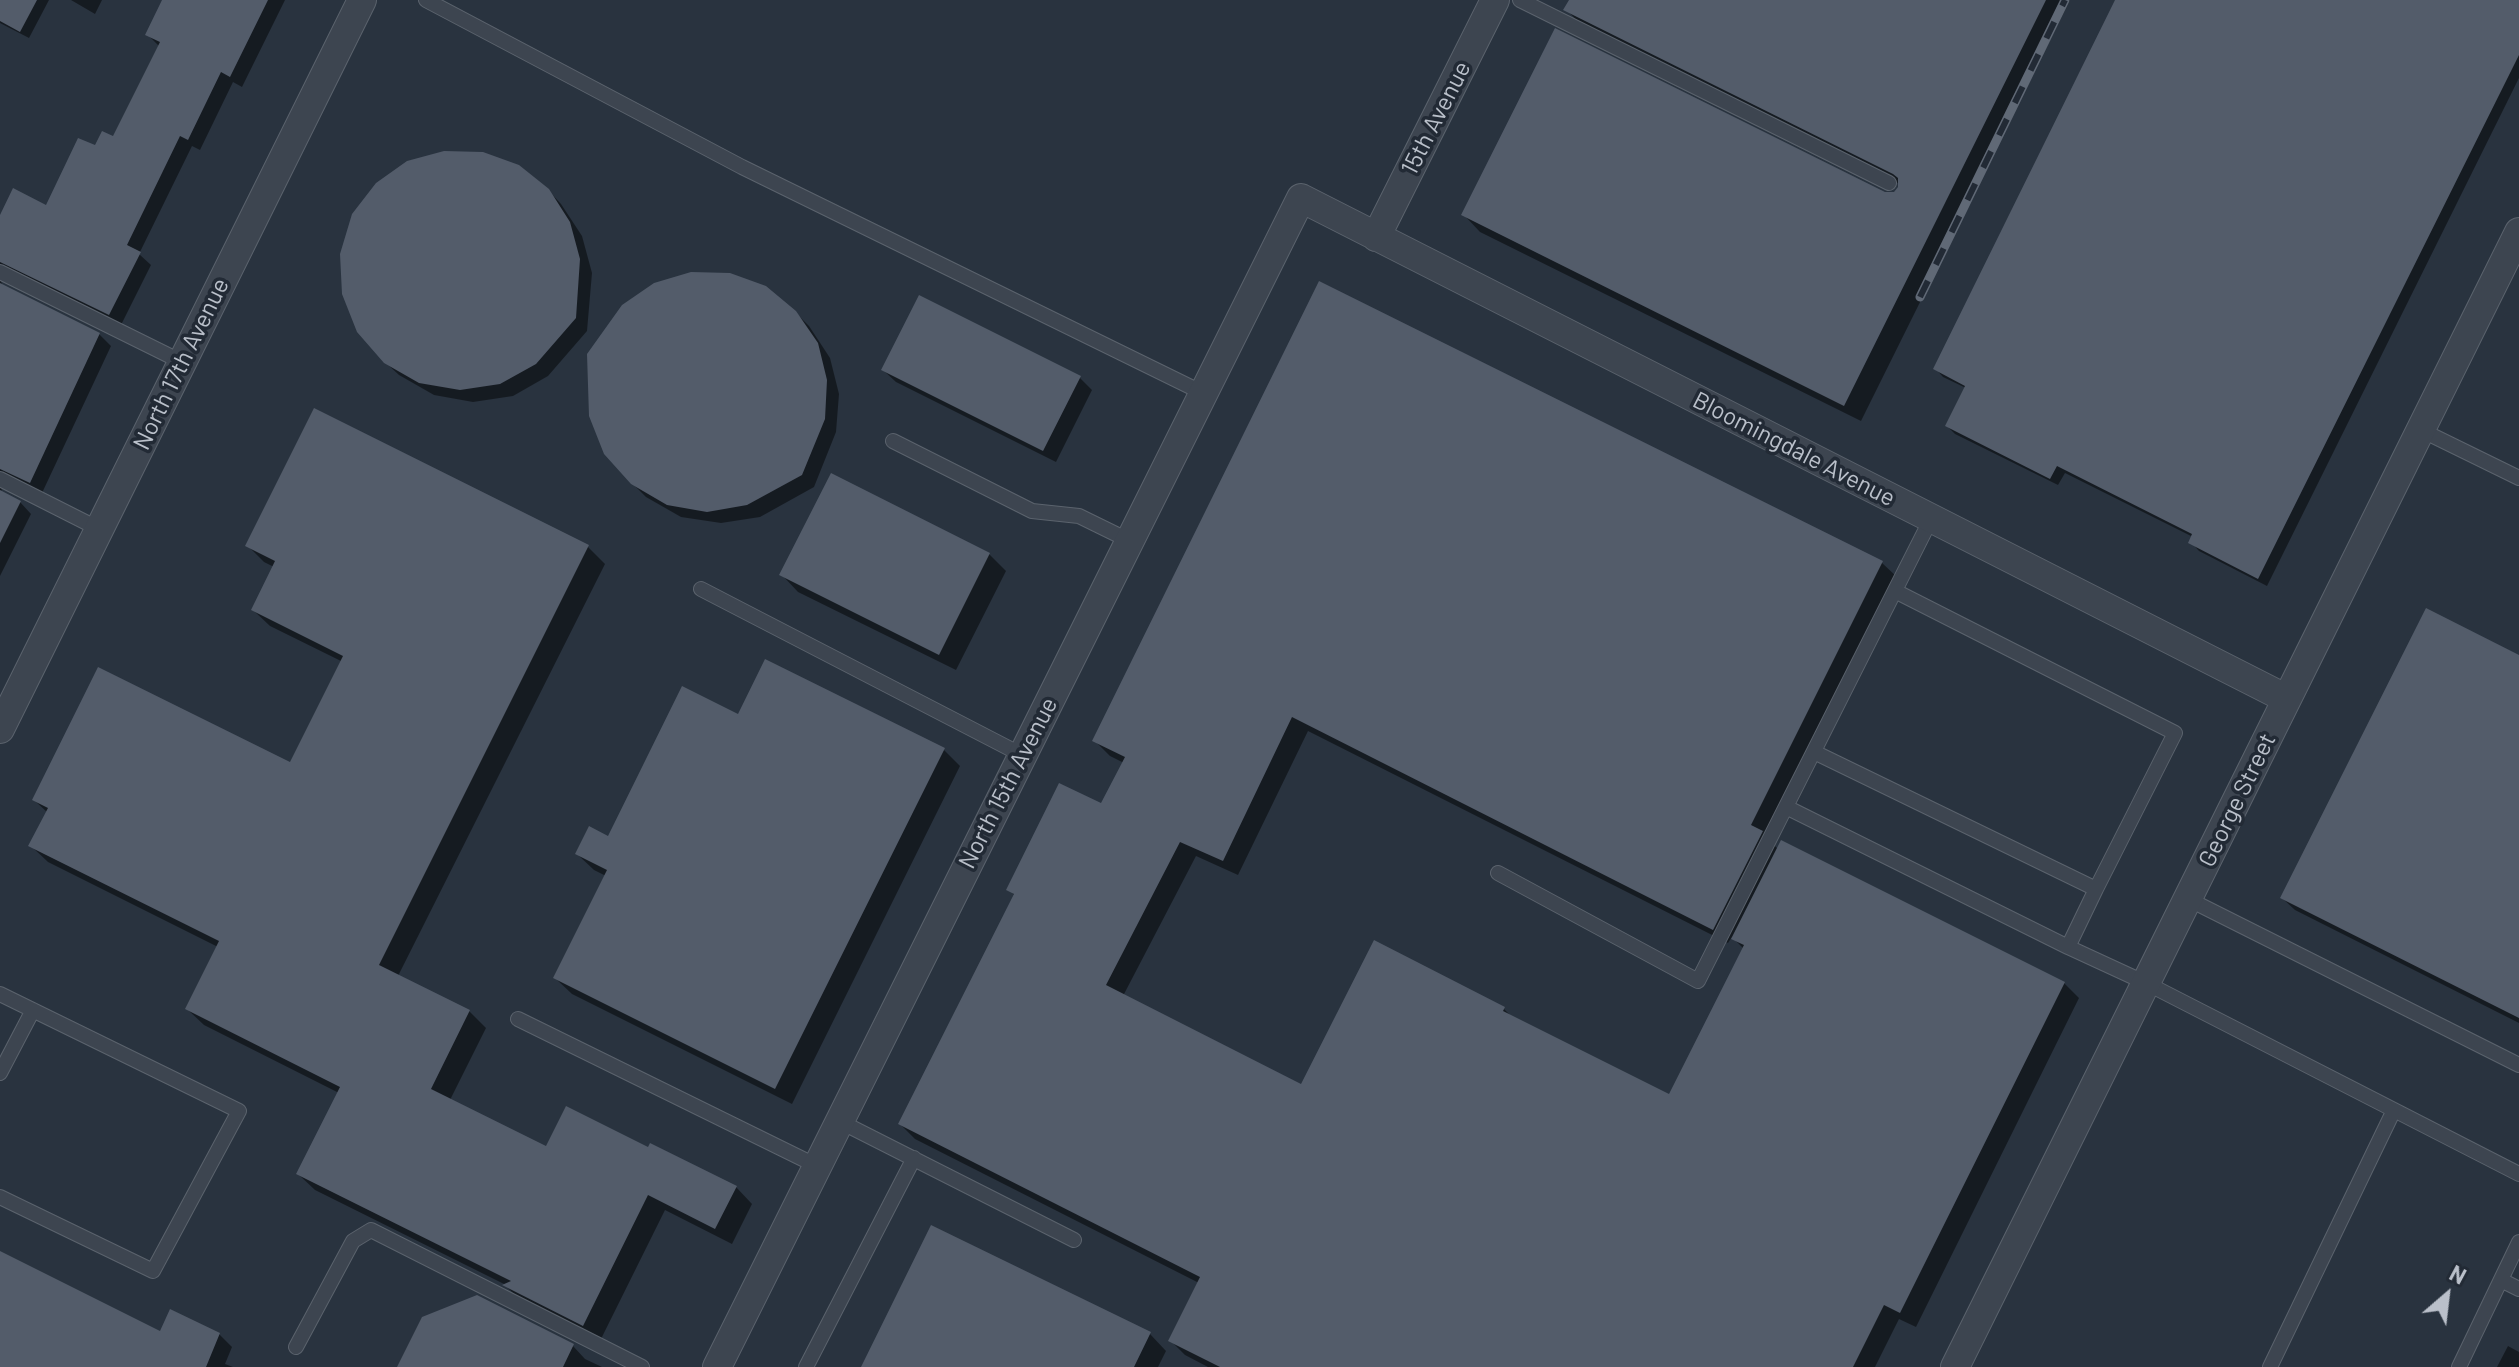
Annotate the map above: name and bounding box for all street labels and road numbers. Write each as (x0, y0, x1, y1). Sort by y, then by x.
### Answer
street label: 15th Avenue (1395, 56, 1477, 180)
street label: North 17th Avenue (127, 273, 235, 455)
street label: Bloomingdale Avenue (1688, 385, 1900, 513)
street label: North 15th Avenue (952, 693, 1064, 873)
street label: George Street (2192, 729, 2282, 871)

